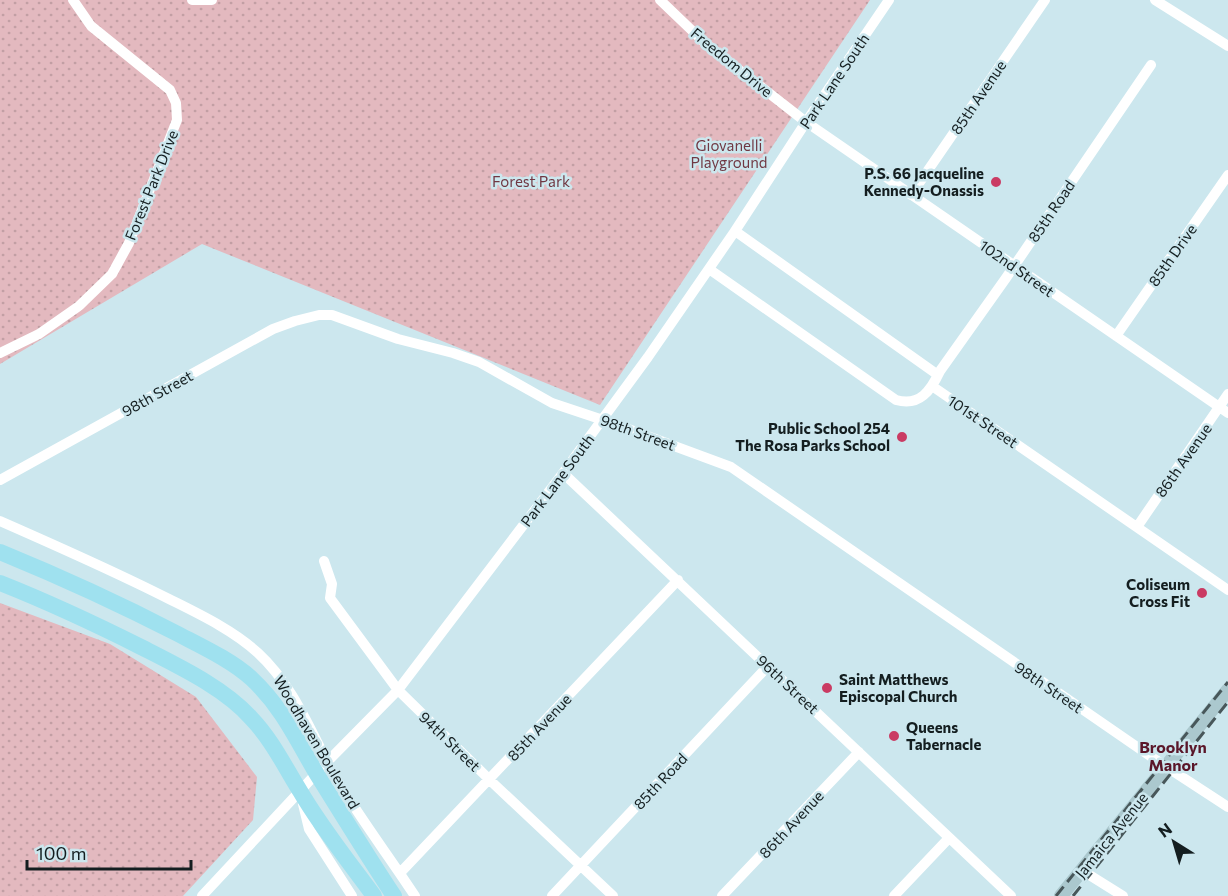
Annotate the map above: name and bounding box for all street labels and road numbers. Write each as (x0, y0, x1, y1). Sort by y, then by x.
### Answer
street label: Freedom Drive (688, 24, 776, 100)
street label: Park Lane South (796, 30, 872, 132)
street label: 85th Avenue (947, 57, 1009, 137)
street label: Forest Park Drive (121, 127, 181, 243)
street label: 85th Road (1024, 177, 1078, 245)
street label: 85th Drive (1144, 220, 1200, 289)
street label: 102nd Street (976, 236, 1058, 300)
street label: 98th Street (118, 366, 196, 420)
street label: 101st Street (944, 391, 1022, 451)
street label: 98th Street (598, 410, 678, 454)
street label: 86th Avenue (1151, 420, 1215, 500)
street label: Park Lane South (516, 430, 598, 530)
street label: 96th Street (753, 651, 823, 717)
street label: 98th Street (1012, 658, 1086, 716)
street label: Woodhaven Boulevard (270, 672, 364, 812)
street label: 85th Avenue (503, 690, 575, 764)
street label: 94th Street (416, 707, 484, 775)
street label: 85th Road (629, 749, 691, 813)
street label: 86th Avenue (755, 786, 827, 862)
street label: Jamaica Avenue (1071, 788, 1151, 882)

